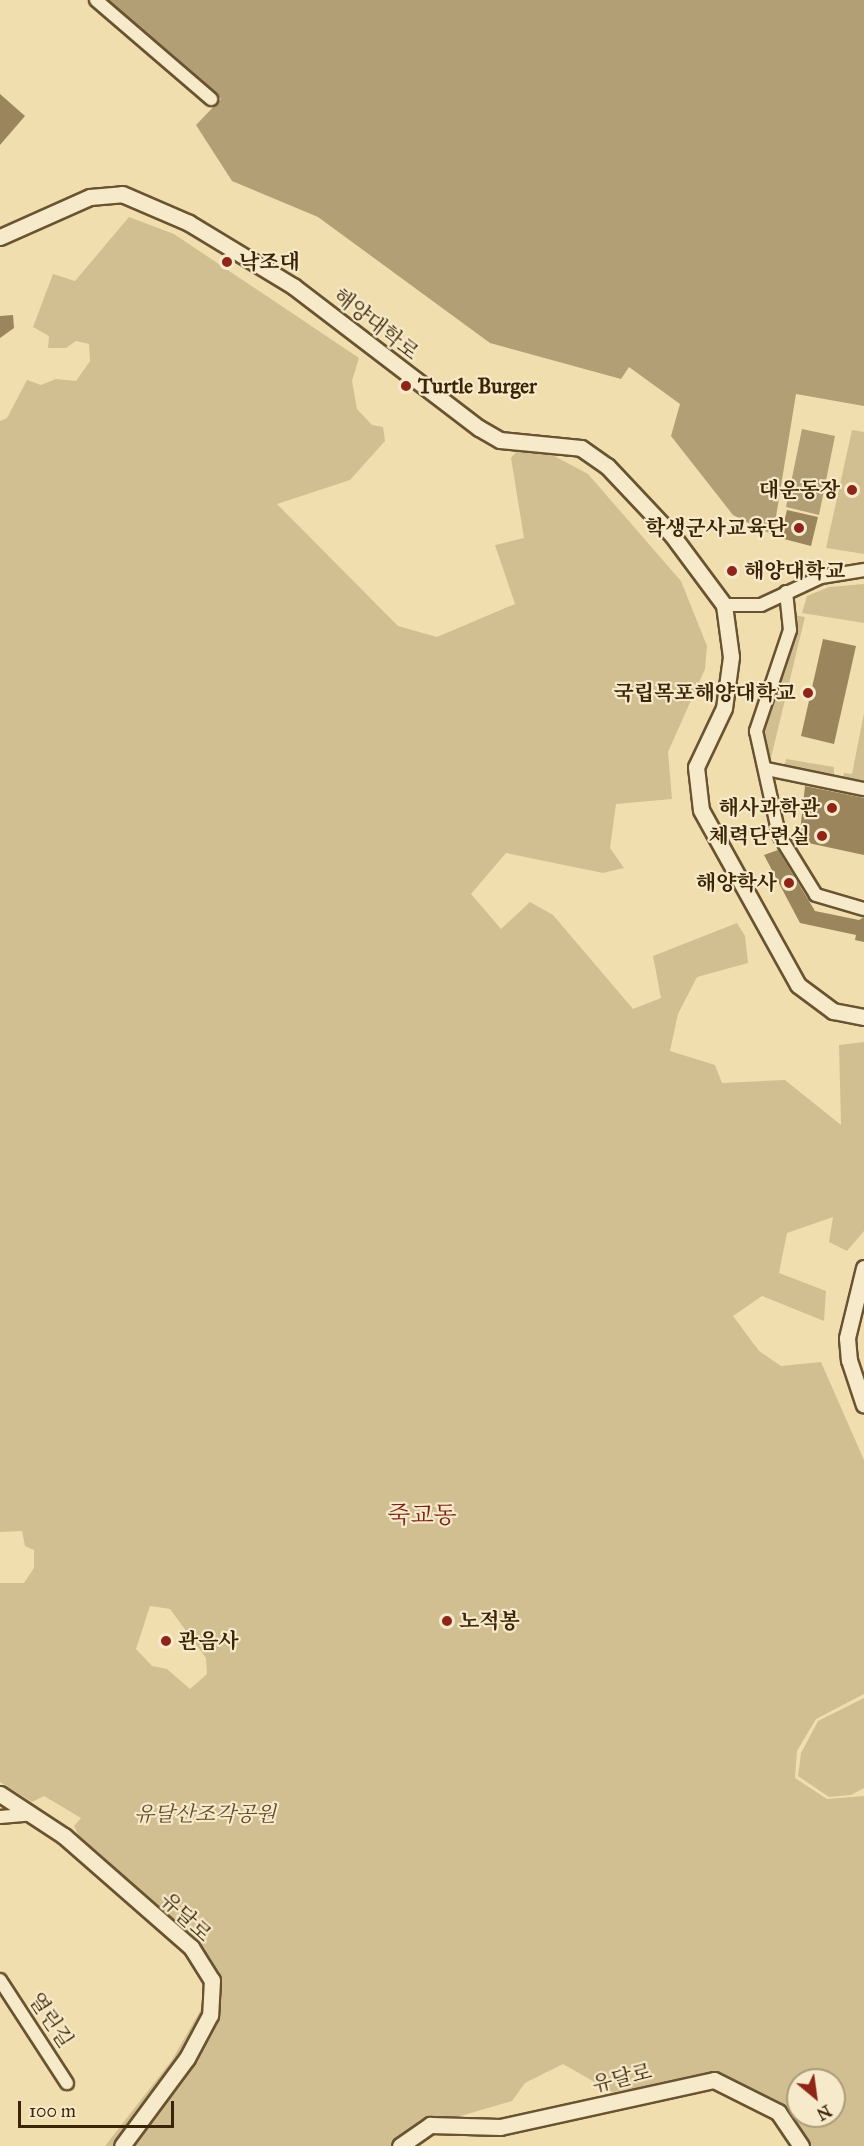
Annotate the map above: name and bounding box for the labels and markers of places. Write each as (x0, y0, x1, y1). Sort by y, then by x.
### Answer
place label: 낙조대 (239, 249, 300, 275)
marker: 낙조대 (220, 255, 234, 269)
place label: Turtle Burger (418, 373, 537, 399)
marker: Turtle Burger (399, 379, 413, 393)
place label: 대운동장 (759, 477, 840, 503)
marker: 대운동장 (845, 483, 859, 497)
place label: 학생군사교육단 (645, 515, 787, 541)
marker: 학생군사교육단 (792, 521, 806, 535)
place label: 해양대학교 (744, 558, 845, 584)
marker: 해양대학교 (725, 564, 739, 578)
place label: 국립목포해양대학교 (613, 680, 796, 706)
marker: 국립목포해양대학교 (801, 686, 815, 700)
place label: 해사과학관 (719, 795, 820, 821)
marker: 해사과학관 (825, 801, 839, 815)
place label: 체력단련실 (709, 823, 810, 849)
marker: 체력단련실 (815, 829, 829, 843)
place label: 해양학사 (696, 870, 777, 896)
marker: 해양학사 (782, 876, 796, 890)
place label: 노적봉 (459, 1608, 520, 1634)
marker: 노적봉 (440, 1614, 454, 1628)
place label: 관음사 (178, 1628, 239, 1654)
marker: 관음사 (159, 1634, 173, 1648)

